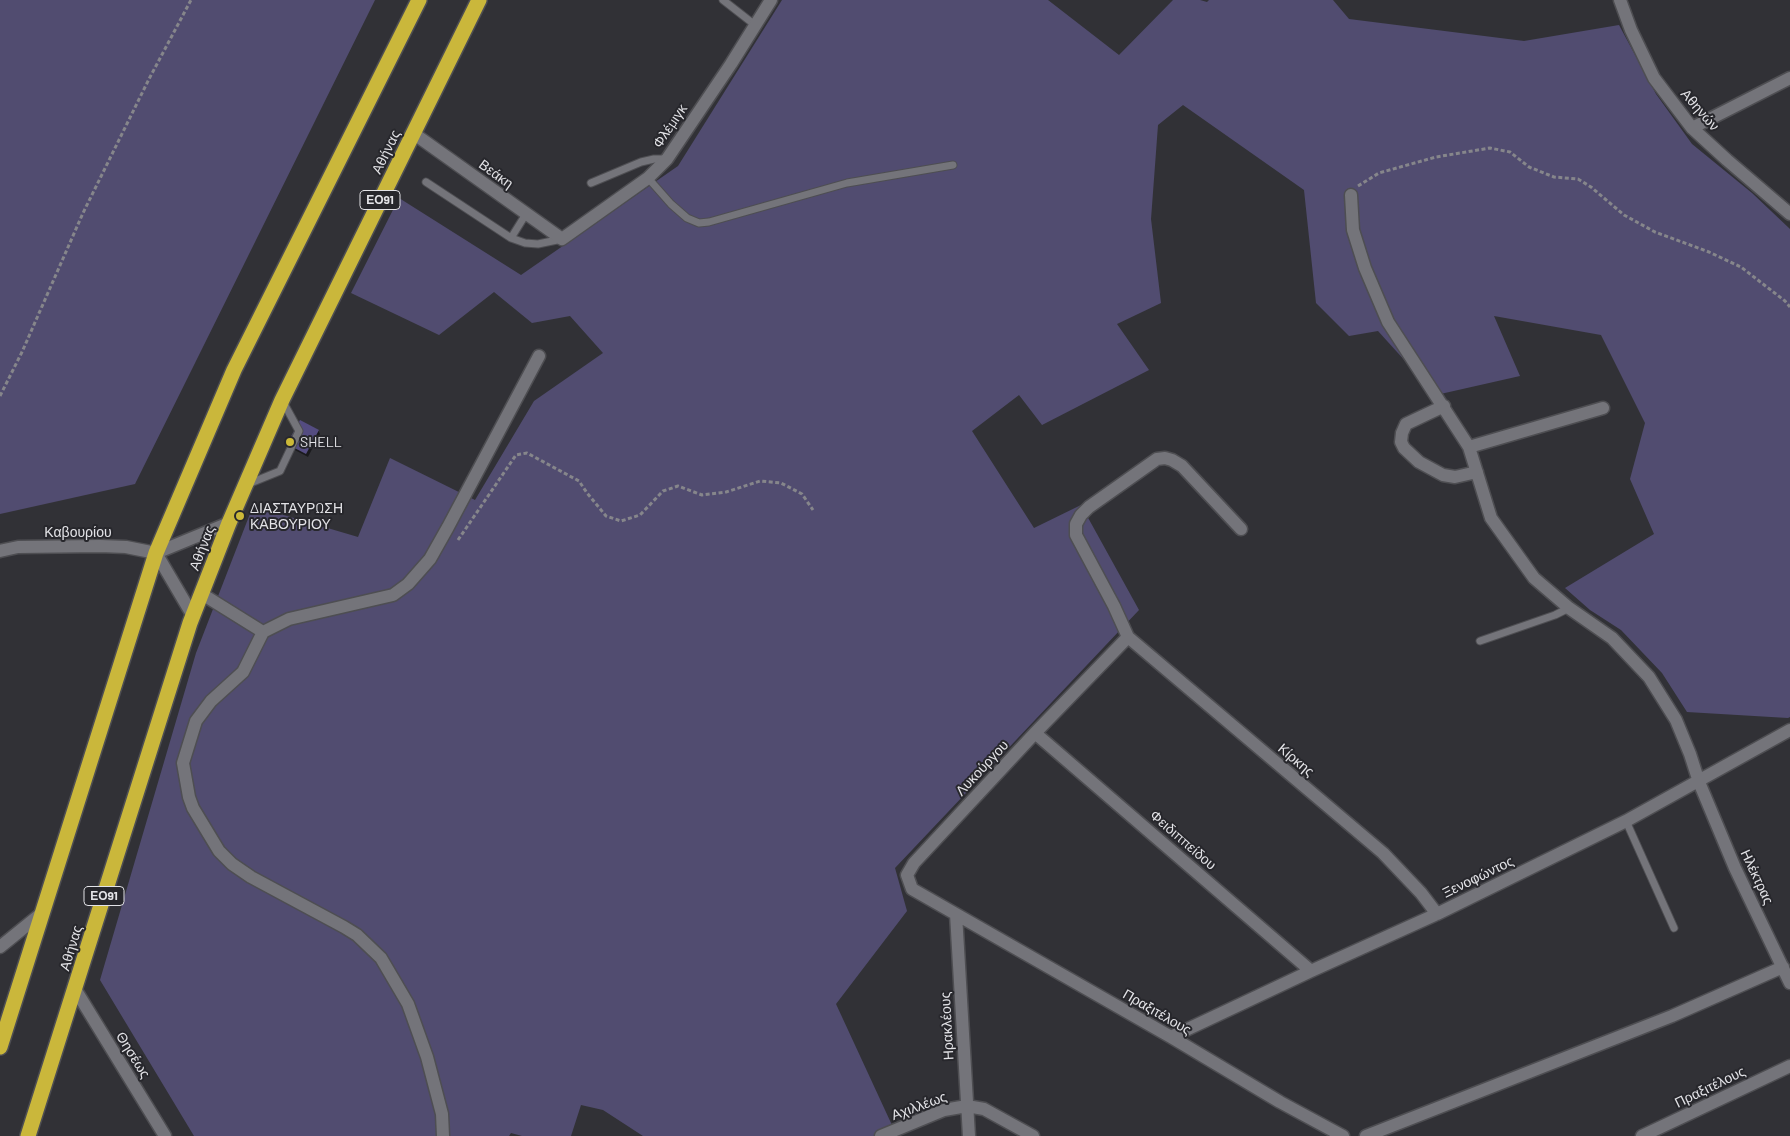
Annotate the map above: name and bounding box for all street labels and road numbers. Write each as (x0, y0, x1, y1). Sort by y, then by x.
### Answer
street label: Αθηνών (1677, 86, 1723, 134)
street label: Φλέμιγκ (649, 101, 691, 151)
street label: Αθήνας (368, 127, 404, 177)
street label: Βεάκη (476, 156, 516, 192)
road number: ΕΟ91 (360, 190, 400, 210)
street label: Αθήνας (186, 523, 218, 573)
street label: Καβουρίου (44, 524, 112, 540)
street label: Λυκούργου (952, 737, 1012, 799)
street label: Κίρκης (1275, 740, 1317, 780)
street label: Φειδιππείδου (1147, 807, 1219, 873)
street label: Ηλέκτρας (1737, 847, 1777, 907)
street label: Ξενοφώντος (1440, 853, 1516, 901)
road number: ΕΟ91 (84, 886, 124, 906)
street label: Αθήνας (56, 923, 86, 973)
street label: Πραξιτέλους (1120, 986, 1194, 1038)
street label: Ηρακλέους (937, 991, 957, 1061)
street label: Θησέως (112, 1029, 154, 1081)
street label: Πραξιτέλους (1672, 1063, 1748, 1111)
street label: Αχιλλέως (889, 1088, 949, 1124)

